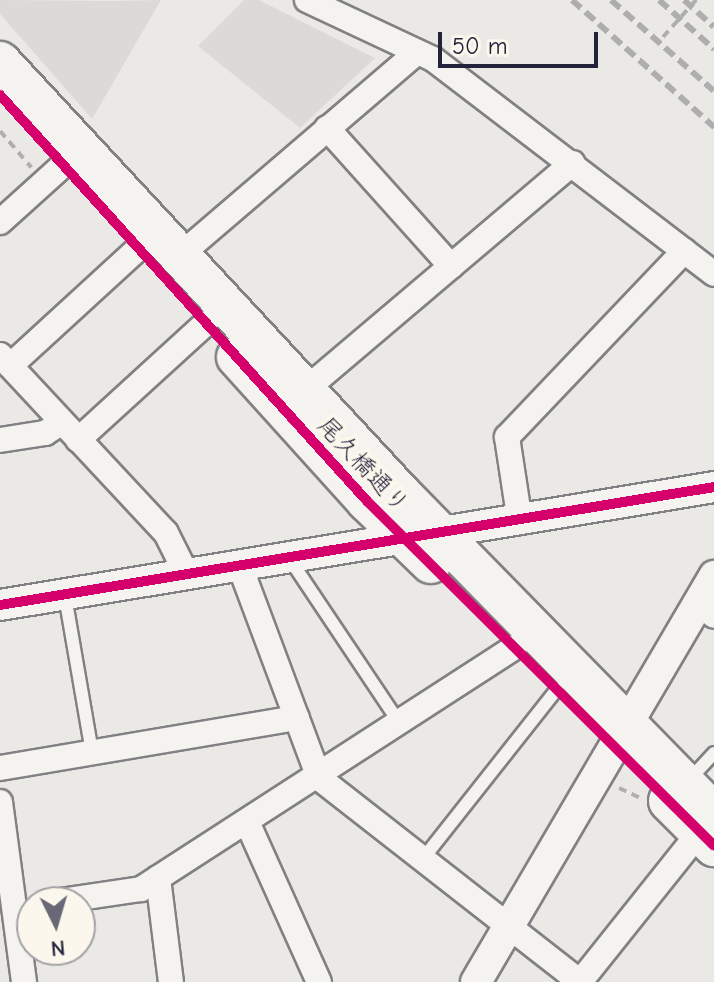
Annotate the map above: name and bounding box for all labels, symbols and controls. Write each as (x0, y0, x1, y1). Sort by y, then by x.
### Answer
scale bar (442, 16, 602, 66)
text: 50 m (452, 32, 508, 60)
street label: 尾久橋通り (312, 411, 414, 519)
north arrow (16, 886, 96, 966)
text: N (50, 934, 66, 961)

